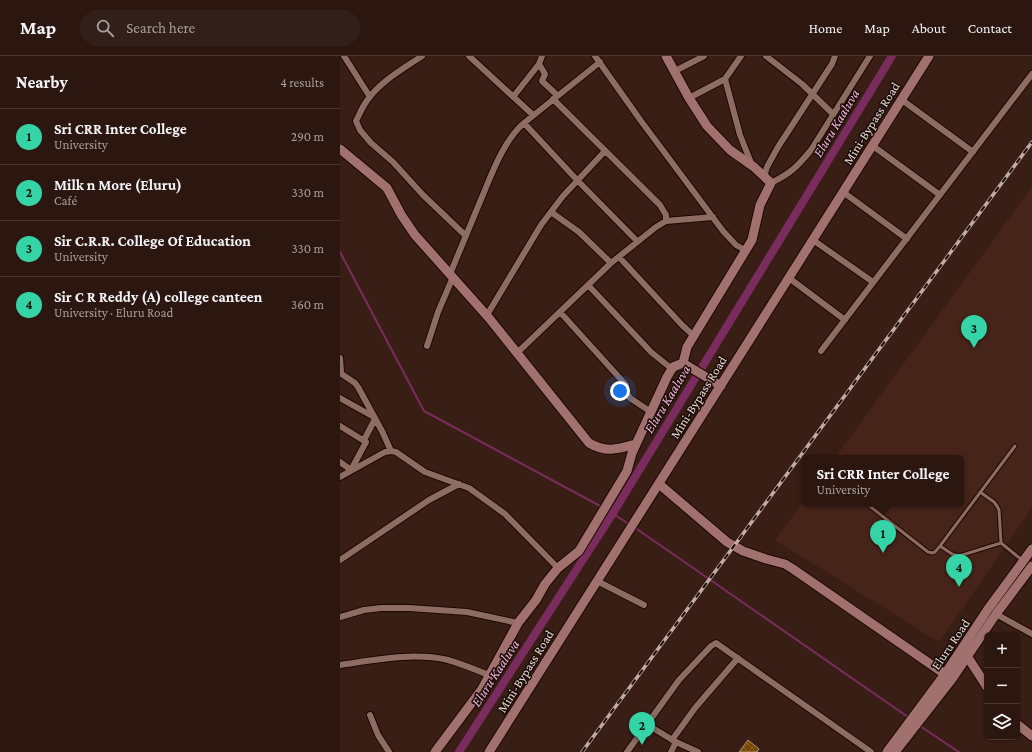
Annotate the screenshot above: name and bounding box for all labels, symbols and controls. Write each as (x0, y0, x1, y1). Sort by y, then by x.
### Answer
search box (80, 10, 360, 46)
text: Map (20, 17, 56, 38)
icon: search (94, 17, 116, 39)
text: Search here (126, 20, 195, 36)
text: Home (809, 20, 842, 36)
text: Map (864, 20, 890, 36)
text: About (912, 20, 946, 36)
text: Contact (968, 20, 1012, 36)
text: Nearby (16, 73, 68, 92)
text: 4 results (280, 75, 324, 90)
street label: Mini-Bypass Road (840, 79, 903, 167)
water label: Eluru Kaaluva (809, 86, 863, 160)
text: Sri CRR Inter College (54, 121, 187, 137)
text: 1 (27, 129, 31, 144)
text: 290 m (291, 129, 324, 144)
text: University (54, 137, 108, 152)
text: Milk n More (Eluru) (54, 177, 182, 193)
text: 2 (26, 185, 32, 200)
text: 330 m (291, 185, 324, 200)
text: Café (54, 193, 77, 208)
text: Sir C.R.R. College Of Education (54, 233, 251, 249)
text: 3 (26, 241, 32, 256)
text: 330 m (291, 241, 324, 256)
text: University (54, 249, 108, 264)
text: Sir C R Reddy (A) college canteen (54, 289, 262, 305)
text: 4 (25, 297, 33, 312)
text: 360 m (291, 297, 324, 312)
text: University · Eluru Road (54, 305, 173, 320)
pin: 3 (961, 315, 987, 348)
street label: Mini-Bypass Road (667, 353, 730, 441)
water label: Eluru Kaaluva (640, 362, 694, 436)
your location (610, 381, 630, 401)
popup (802, 455, 964, 507)
text: Sri CRR Inter College (817, 466, 949, 482)
text: University (817, 482, 870, 497)
pin: 1 (870, 520, 896, 553)
pin: 4 (946, 554, 972, 587)
street label: Eluru Road (928, 616, 973, 672)
street label: Mini-Bypass Road (494, 627, 557, 715)
map controls (984, 632, 1020, 740)
button: + (984, 632, 1020, 668)
water label: Eluru Kaaluva (467, 636, 523, 709)
button: − (984, 668, 1020, 704)
button: layers (984, 704, 1020, 740)
pin: 2 (629, 712, 655, 745)

